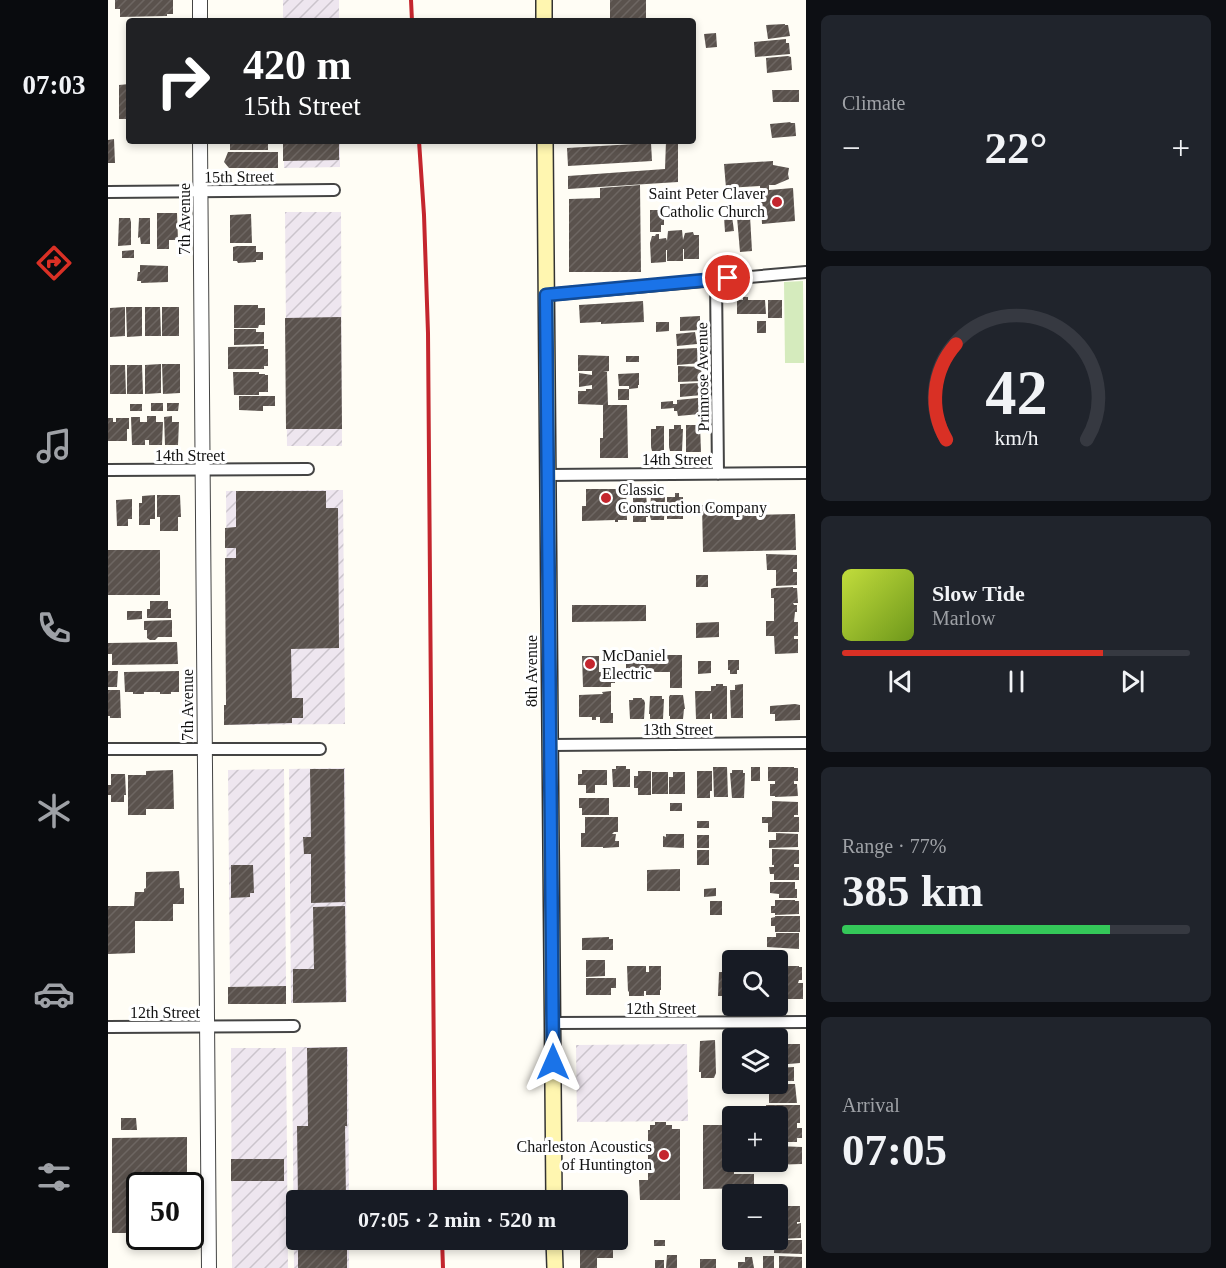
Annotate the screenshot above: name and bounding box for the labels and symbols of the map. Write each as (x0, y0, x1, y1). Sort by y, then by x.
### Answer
street label: 15th Street (204, 167, 275, 186)
street label: 7th Avenue (176, 183, 193, 255)
place label: Saint Peter Claver Catholic Church (649, 185, 766, 220)
marker: Saint Peter Claver Catholic Church (770, 195, 784, 209)
pin (702, 252, 753, 303)
street label: Primrose Avenue (693, 322, 712, 432)
street label: 14th Street (155, 447, 225, 464)
street label: 14th Street (642, 451, 712, 468)
place label: Classic Construction Company (618, 481, 767, 517)
marker: Classic Construction Company (599, 491, 613, 505)
street label: 8th Avenue (523, 635, 540, 707)
place label: McDaniel Electric (602, 647, 667, 682)
marker: McDaniel Electric (583, 657, 597, 671)
street label: 7th Avenue (179, 669, 196, 741)
street label: 13th Street (643, 721, 713, 738)
street label: 12th Street (626, 1000, 696, 1017)
street label: 12th Street (130, 1004, 200, 1021)
position arrow (521, 1030, 585, 1094)
place label: Charleston Acoustics of Huntington (516, 1138, 652, 1174)
marker: Charleston Acoustics of Huntington (657, 1148, 671, 1162)
speed limit sign: 50 (126, 1172, 204, 1250)

